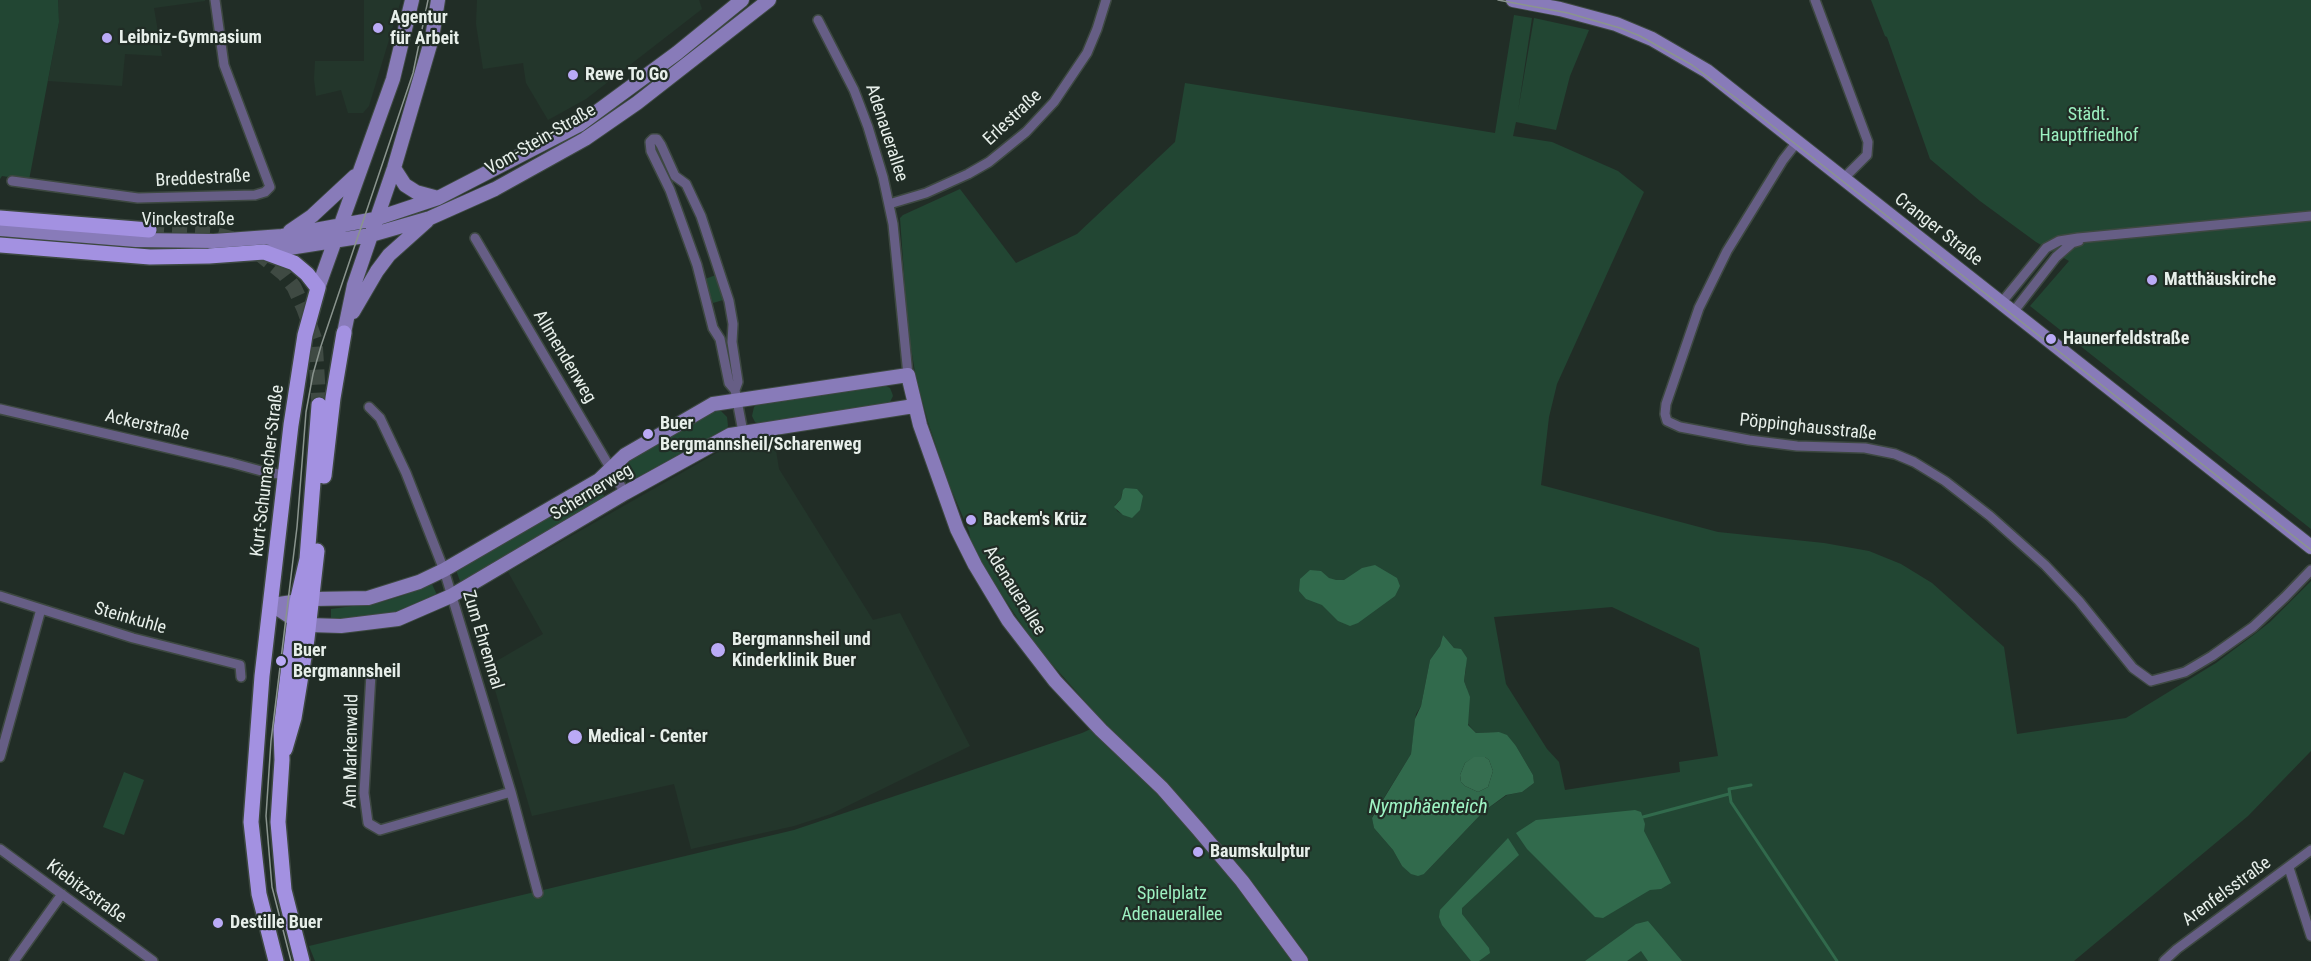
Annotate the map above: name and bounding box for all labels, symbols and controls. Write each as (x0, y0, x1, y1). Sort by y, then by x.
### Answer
place label: Agentur für Arbeit (390, 7, 459, 50)
marker: Agentur für Arbeit (371, 21, 385, 35)
place label: Leibniz-Gymnasium (119, 27, 262, 49)
marker: Leibniz-Gymnasium (100, 31, 114, 45)
place label: Rewe To Go (585, 64, 668, 86)
marker: Rewe To Go (566, 68, 580, 82)
street label: Adenauerallee (860, 82, 912, 184)
street label: Erlestraße (979, 86, 1047, 150)
street label: Vom-Stein-Straße (482, 100, 600, 180)
park label: Städt. Hauptfriedhof (2040, 104, 2138, 146)
street label: Breddestraße (155, 166, 251, 192)
street label: Cranger Straße (1890, 189, 1986, 271)
street label: Vinckestraße (142, 209, 234, 231)
place label: Matthäuskirche (2164, 269, 2276, 291)
marker: Matthäuskirche (2145, 273, 2159, 287)
street label: Allmendenweg (528, 307, 600, 407)
place label: Haunerfeldstraße (2063, 328, 2189, 350)
marker: Haunerfeldstraße (2044, 332, 2058, 346)
street label: Kurt-Schumacher-Straße (247, 384, 289, 558)
street label: Ackerstraße (103, 406, 191, 446)
street label: Pöppinghausstraße (1738, 410, 1878, 446)
place label: Buer Bergmannsheil/Scharenweg (660, 413, 861, 456)
marker: Buer Bergmannsheil/Scharenweg (641, 427, 655, 441)
street label: Schernerweg (547, 460, 637, 526)
place label: Backem's Krüz (983, 509, 1087, 531)
marker: Backem's Krüz (964, 513, 978, 527)
street label: Adenauerallee (978, 542, 1050, 640)
street label: Zum Ehrenmal (457, 588, 507, 692)
street label: Steinkuhle (91, 598, 169, 640)
place label: Bergmannsheil und Kinderklinik Buer (732, 629, 871, 672)
place label: Buer Bergmannsheil (293, 640, 401, 682)
marker: Bergmannsheil und Kinderklinik Buer (709, 641, 727, 659)
marker: Buer Bergmannsheil (274, 654, 288, 668)
street label: Am Markenwald (340, 694, 364, 808)
place label: Medical - Center (588, 726, 708, 748)
marker: Medical - Center (566, 728, 584, 746)
water label: Nymphäenteich (1368, 796, 1488, 820)
place label: Baumskulptur (1210, 841, 1310, 863)
marker: Baumskulptur (1191, 845, 1205, 859)
street label: Arenfelsstraße (2178, 853, 2276, 931)
street label: Kiebitzstraße (42, 856, 130, 928)
park label: Spielplatz Adenauerallee (1121, 883, 1223, 926)
place label: Destille Buer (230, 912, 322, 934)
marker: Destille Buer (211, 916, 225, 930)

